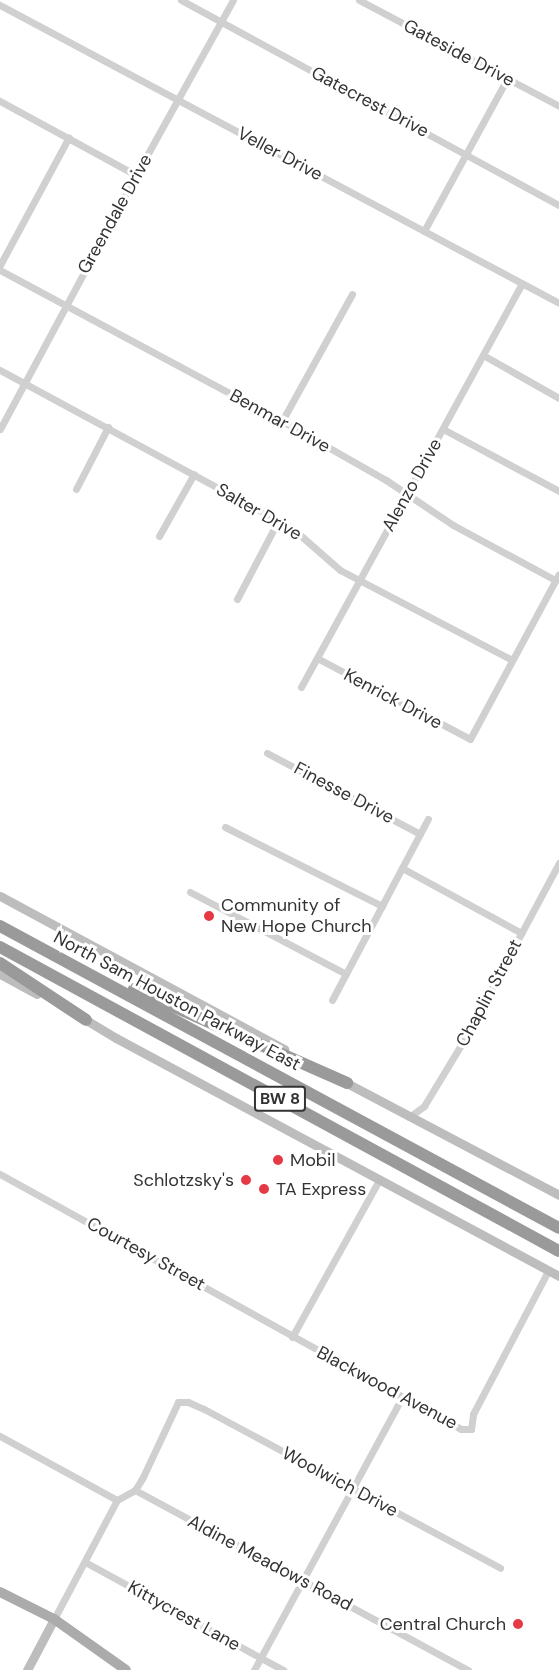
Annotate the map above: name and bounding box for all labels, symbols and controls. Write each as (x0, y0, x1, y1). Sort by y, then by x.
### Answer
street label: Gateside Drive (400, 15, 518, 91)
street label: Gatecrest Drive (307, 62, 433, 142)
street label: Veller Drive (234, 123, 326, 185)
street label: Greendale Drive (73, 150, 157, 278)
street label: Benmar Drive (226, 385, 334, 457)
street label: Alenzo Drive (378, 435, 446, 535)
street label: Salter Drive (212, 479, 306, 545)
street label: Kenrick Drive (340, 664, 446, 734)
street label: Finesse Drive (290, 758, 398, 828)
place label: Community of New Hope Church (221, 895, 372, 938)
marker: Community of New Hope Church (202, 909, 216, 923)
street label: North Sam Houston Parkway East (50, 927, 304, 1075)
street label: Chaplin Street (452, 935, 526, 1051)
road number: BW 8 (253, 1086, 307, 1112)
place label: Mobil (290, 1149, 335, 1171)
marker: Mobil (271, 1153, 285, 1167)
place label: Schlotzsky's (133, 1169, 234, 1191)
marker: Schlotzsky's (239, 1173, 253, 1187)
place label: TA Express (276, 1178, 366, 1200)
marker: TA Express (257, 1182, 271, 1196)
street label: Courtesy Street (83, 1213, 209, 1295)
street label: Blackwood Avenue (313, 1342, 461, 1434)
street label: Woolwich Drive (278, 1442, 402, 1522)
street label: Aldine Meadows Road (184, 1510, 356, 1616)
street label: Kittycrest Lane (124, 1576, 244, 1656)
place label: Central Church (380, 1613, 506, 1635)
marker: Central Church (511, 1617, 525, 1631)

